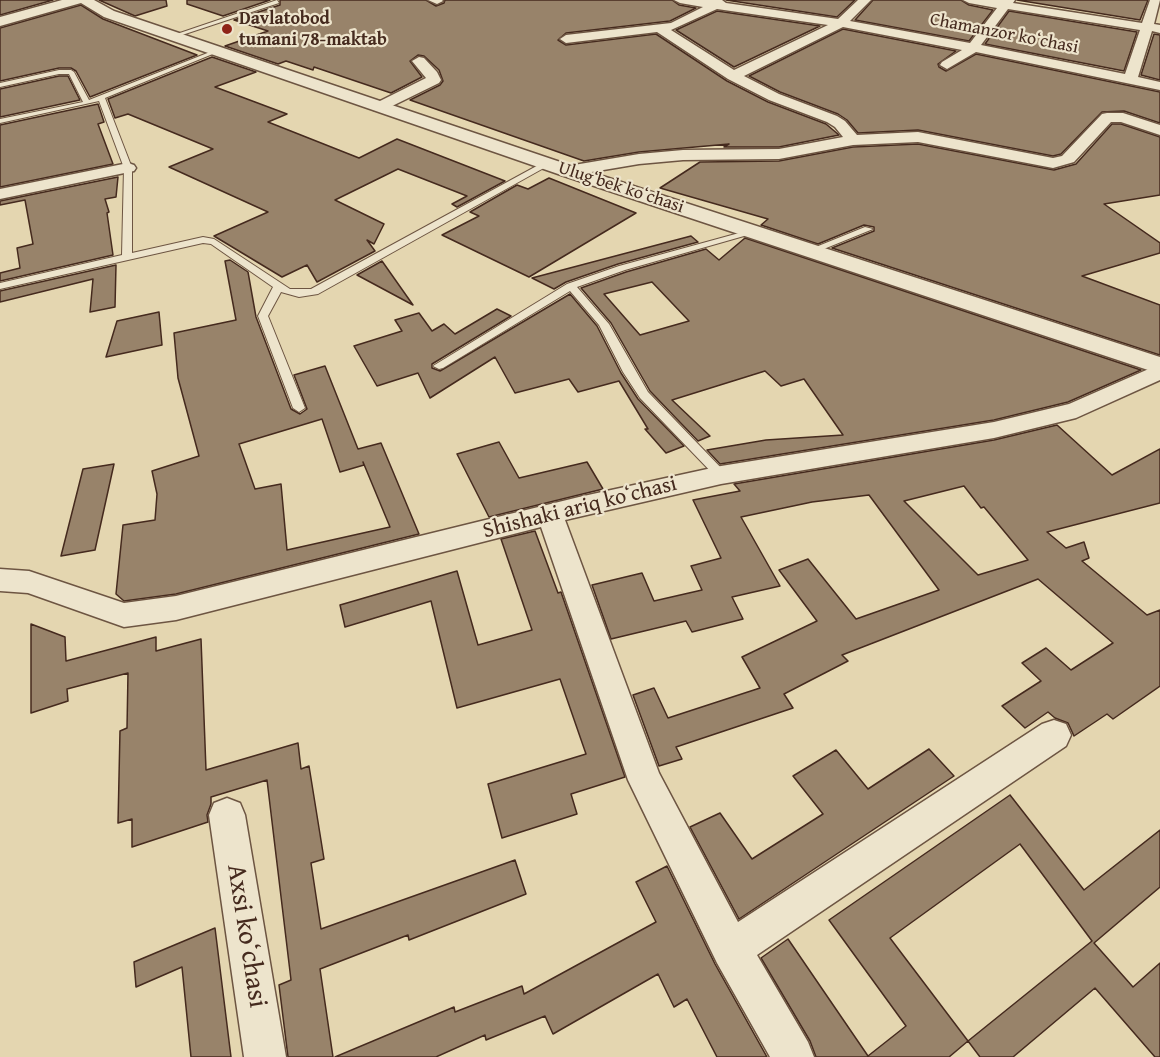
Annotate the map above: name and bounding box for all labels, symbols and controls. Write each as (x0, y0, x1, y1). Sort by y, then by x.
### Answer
place label: Davlatobod tumani 78-maktab (239, 8, 387, 50)
street label: Chamanzor koʻchasi (928, 9, 1080, 59)
marker: Davlatobod tumani 78-maktab (220, 22, 234, 36)
street label: Ulugʻbek koʻchasi (555, 157, 687, 219)
street label: Shishaki ariq koʻchasi (480, 471, 680, 545)
street label: Axsi koʻchasi (219, 862, 273, 1010)

